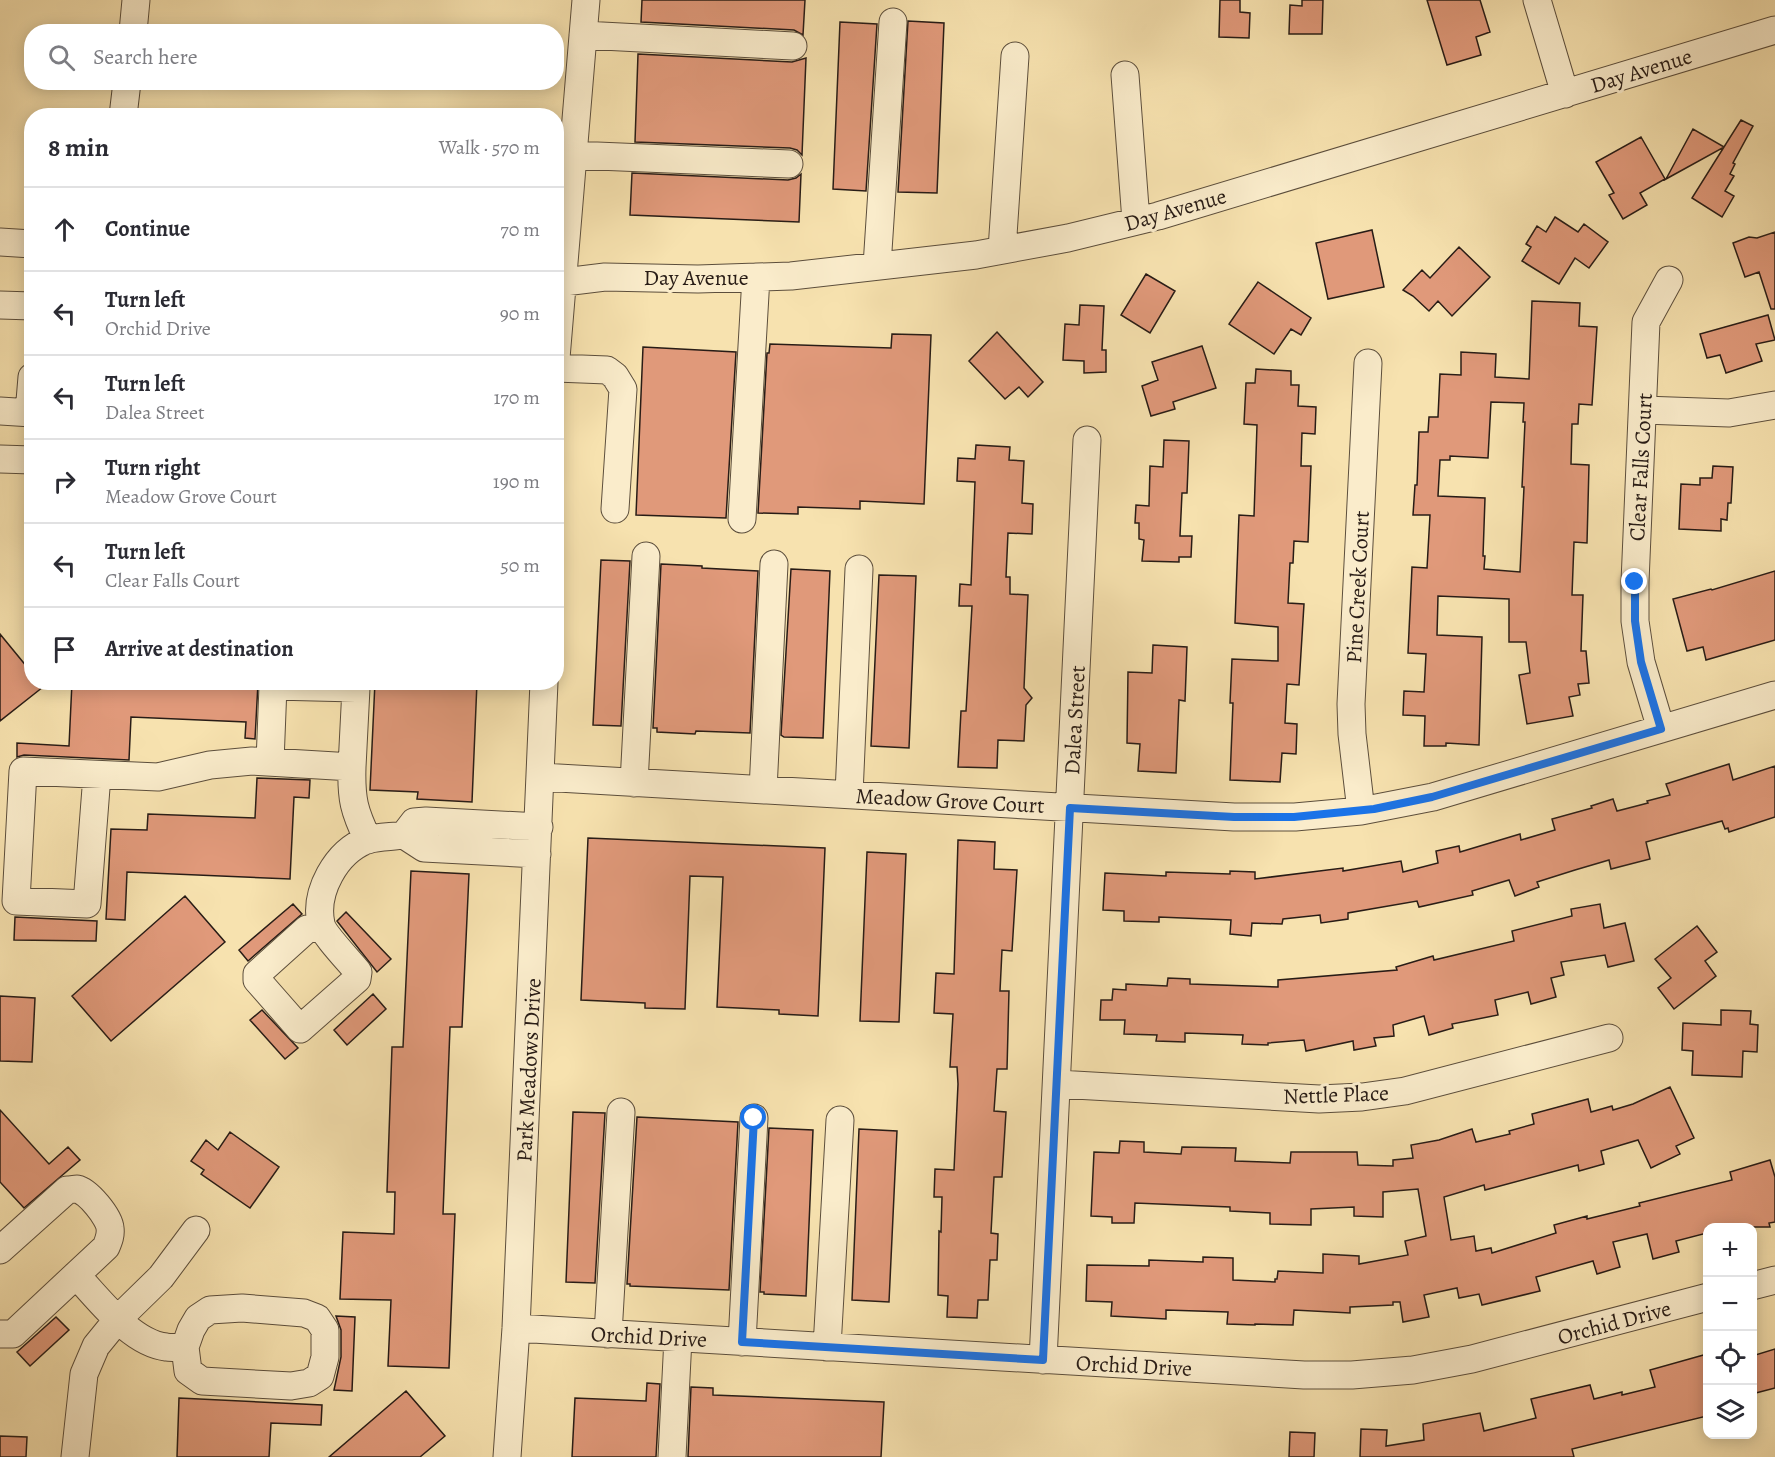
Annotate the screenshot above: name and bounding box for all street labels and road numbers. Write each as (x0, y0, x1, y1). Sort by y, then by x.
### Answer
street label: Day Avenue (1587, 41, 1696, 101)
street label: Day Avenue (1121, 181, 1230, 239)
street label: Day Avenue (644, 263, 748, 293)
street label: Clear Falls Court (1622, 392, 1660, 542)
street label: Pine Creek Court (1339, 510, 1377, 664)
street label: Dalea Street (1057, 665, 1093, 776)
street label: Meadow Grove Court (855, 781, 1045, 821)
street label: Park Meadows Drive (509, 977, 549, 1163)
street label: Nettle Place (1283, 1078, 1389, 1112)
street label: Orchid Drive (1554, 1293, 1674, 1353)
street label: Orchid Drive (590, 1319, 708, 1355)
street label: Orchid Drive (1075, 1348, 1193, 1384)

